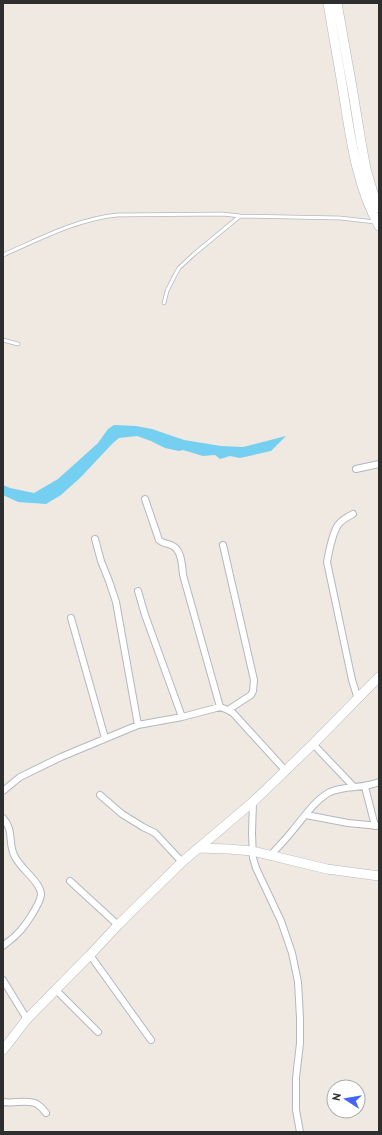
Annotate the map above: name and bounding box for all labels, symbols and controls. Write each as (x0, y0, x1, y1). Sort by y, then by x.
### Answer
north arrow (326, 1079, 366, 1119)
text: N (329, 1092, 344, 1102)

